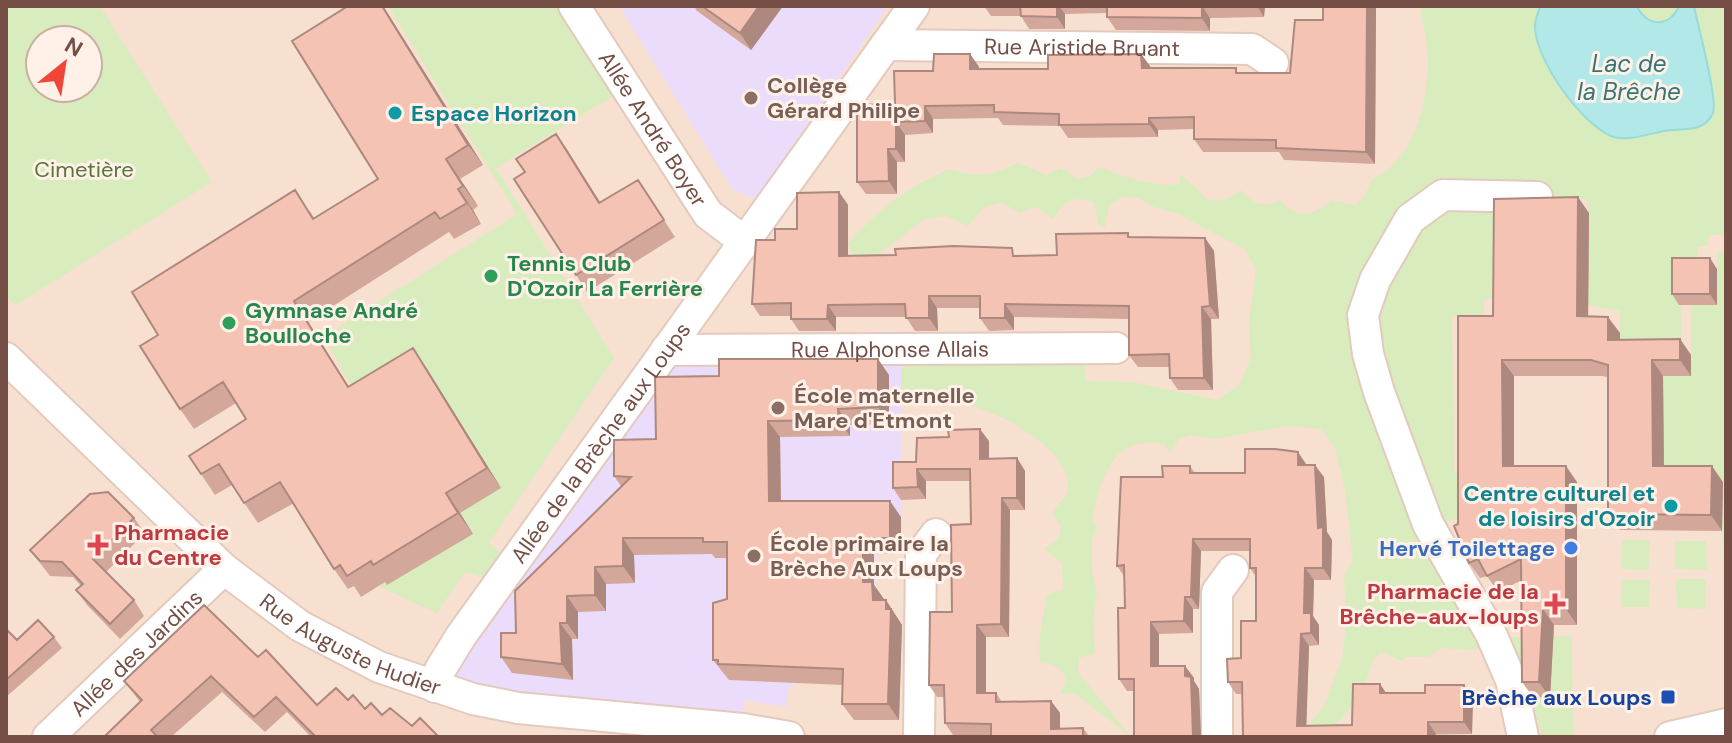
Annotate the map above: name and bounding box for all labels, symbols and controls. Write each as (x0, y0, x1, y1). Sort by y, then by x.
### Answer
north arrow (24, 24, 104, 104)
text: N (60, 31, 88, 64)
street label: Rue Aristide Bruant (984, 32, 1180, 63)
street label: Allée André Boyer (592, 45, 714, 212)
water label: Lac de la Brêche (1577, 48, 1681, 107)
place label: Collège Gérard Philipe (767, 71, 920, 125)
marker: Collège Gérard Philipe (742, 89, 760, 107)
place label: Espace Horizon (411, 99, 577, 128)
marker: Espace Horizon (386, 104, 404, 122)
park label: Cimetière (34, 155, 134, 184)
place label: Tennis Club D'Ozoir La Ferrière (507, 249, 703, 303)
marker: Tennis Club D'Ozoir La Ferrière (482, 267, 500, 285)
place label: Gymnase André Boulloche (245, 296, 418, 350)
marker: Gymnase André Boulloche (220, 314, 238, 332)
street label: Allée de la Brèche aux Loups (504, 316, 697, 569)
street label: Rue Alphonse Allais (791, 334, 989, 364)
place label: École maternelle Mare d'Etmont (794, 381, 975, 435)
marker: École maternelle Mare d'Etmont (769, 399, 787, 417)
place label: Centre culturel et de loisirs d'Ozoir (1464, 479, 1655, 533)
marker: Centre culturel et de loisirs d'Ozoir (1662, 497, 1680, 515)
place label: Pharmacie du Centre (114, 518, 229, 572)
place label: École primaire la Brèche Aux Loups (770, 529, 963, 583)
place label: Hervé Toilettage (1379, 534, 1555, 563)
marker: Pharmacie du Centre (89, 536, 107, 554)
marker: Hervé Toilettage (1562, 539, 1580, 557)
marker: École primaire la Brèche Aux Loups (745, 547, 763, 565)
place label: Pharmacie de la Brêche-aux-loups (1339, 577, 1539, 631)
street label: Allée des Jardins (64, 583, 208, 723)
street label: Rue Auguste Hudier (254, 586, 445, 702)
marker: Pharmacie de la Brêche-aux-loups (1546, 595, 1564, 613)
place label: Brèche aux Loups (1461, 683, 1652, 712)
marker: Brèche aux Loups (1659, 688, 1677, 706)

